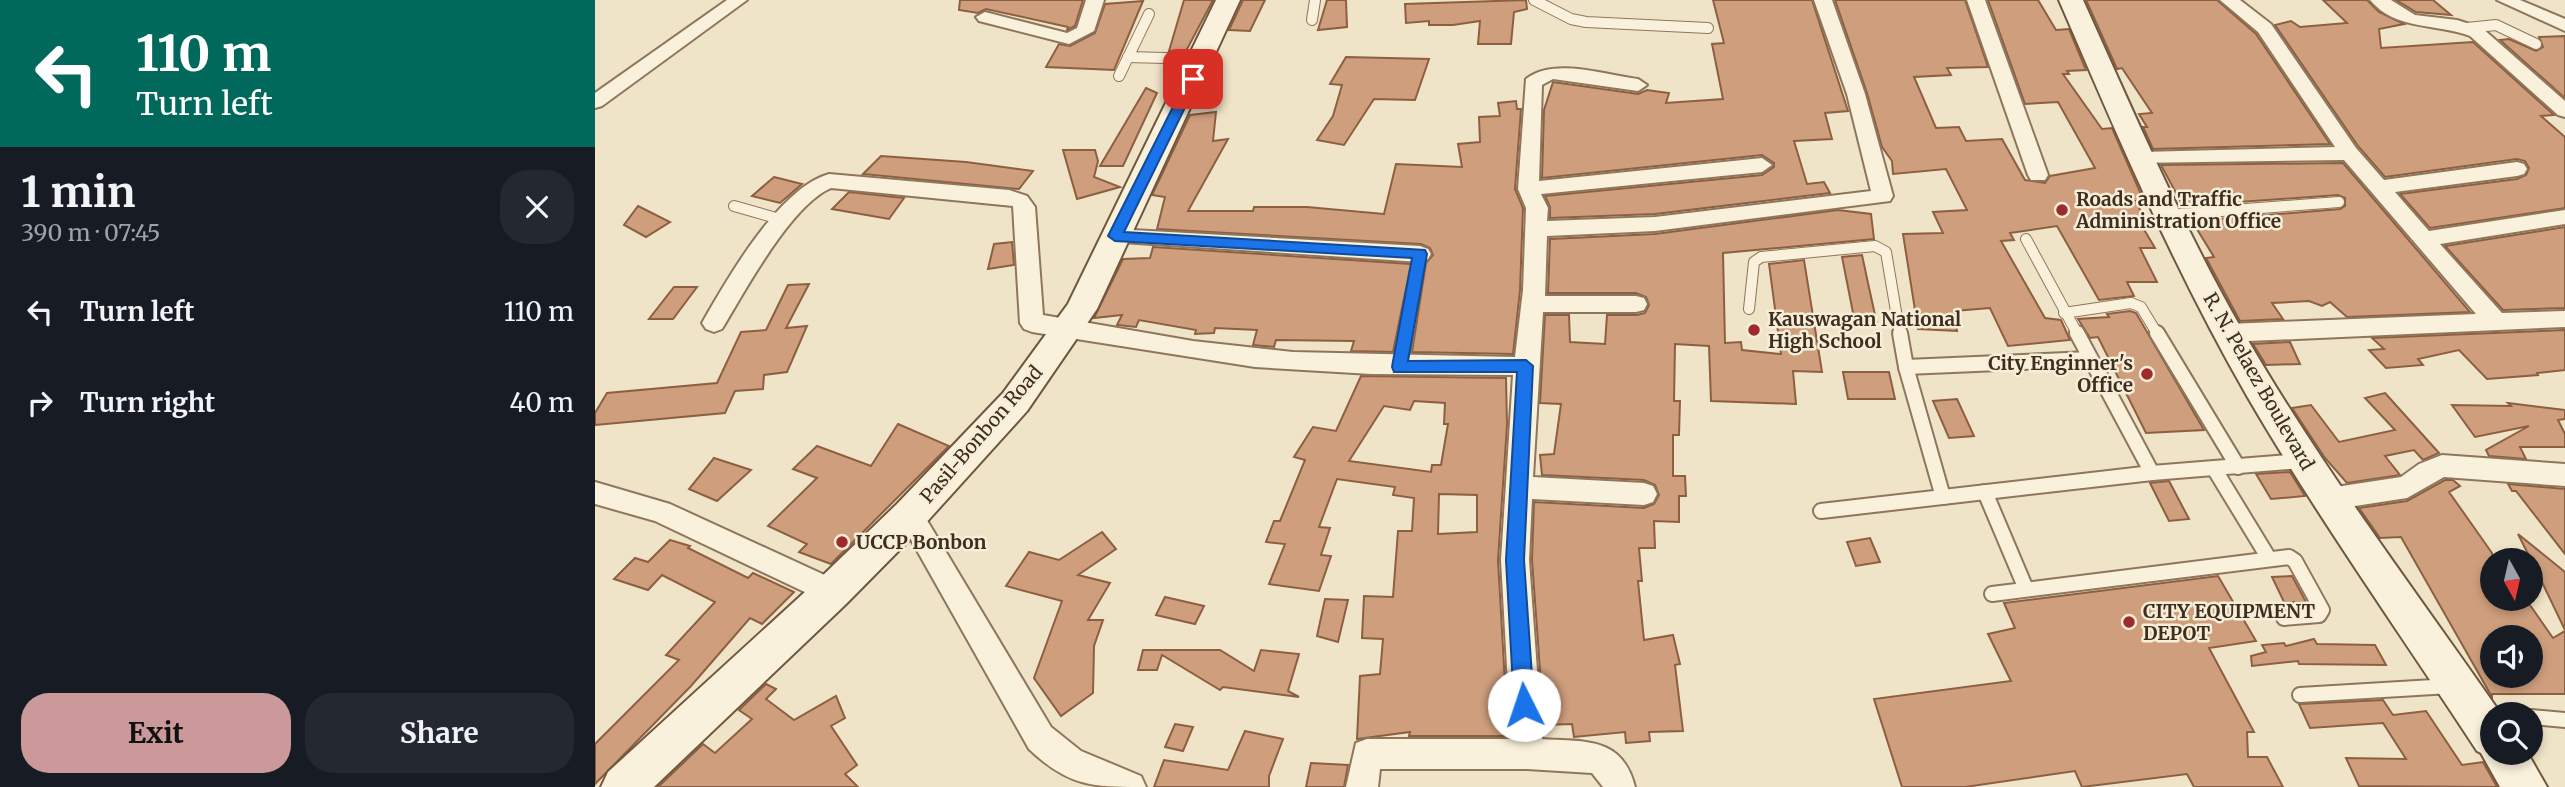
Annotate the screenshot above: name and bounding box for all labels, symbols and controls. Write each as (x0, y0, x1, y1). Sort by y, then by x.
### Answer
text: 110 m (136, 23, 271, 84)
icon: left (21, 28, 112, 119)
pin (1163, 49, 1223, 109)
icon: arrive (1174, 60, 1212, 98)
text: Turn left (136, 84, 273, 124)
text: 1 min (21, 166, 135, 218)
button: close (500, 170, 574, 244)
place label: Roads and Traffic Administration Office (2075, 187, 2281, 233)
marker: Roads and Traffic Administration Office (2054, 202, 2070, 218)
text: 390 m · 07:45 (21, 218, 160, 247)
street label: R. N. Pelaez Boulevard (2198, 288, 2320, 474)
icon: left (21, 293, 59, 331)
text: Turn left (80, 295, 194, 328)
text: 110 m (504, 295, 574, 328)
place label: Kauswagan National High School (1768, 307, 1961, 353)
marker: Kauswagan National High School (1746, 322, 1762, 338)
place label: City Enginner's Office (1988, 351, 2133, 397)
street label: Pasil-Bonbon Road (915, 360, 1047, 508)
marker: City Enginner's Office (2139, 366, 2155, 382)
icon: right (21, 384, 59, 422)
text: Turn right (80, 386, 215, 419)
text: 40 m (510, 386, 574, 419)
place label: UCCP Bonbon (856, 530, 987, 554)
marker: UCCP Bonbon (834, 534, 850, 550)
north arrow (2480, 548, 2543, 611)
map controls (2480, 548, 2543, 765)
place label: CITY EQUIPMENT DEPOT (2143, 599, 2315, 645)
marker: CITY EQUIPMENT DEPOT (2121, 614, 2137, 630)
button: sound (2480, 625, 2543, 688)
position arrow (1487, 668, 1561, 742)
button: Exit (21, 693, 291, 773)
button: Share (305, 693, 574, 773)
button: search (2480, 702, 2543, 765)

